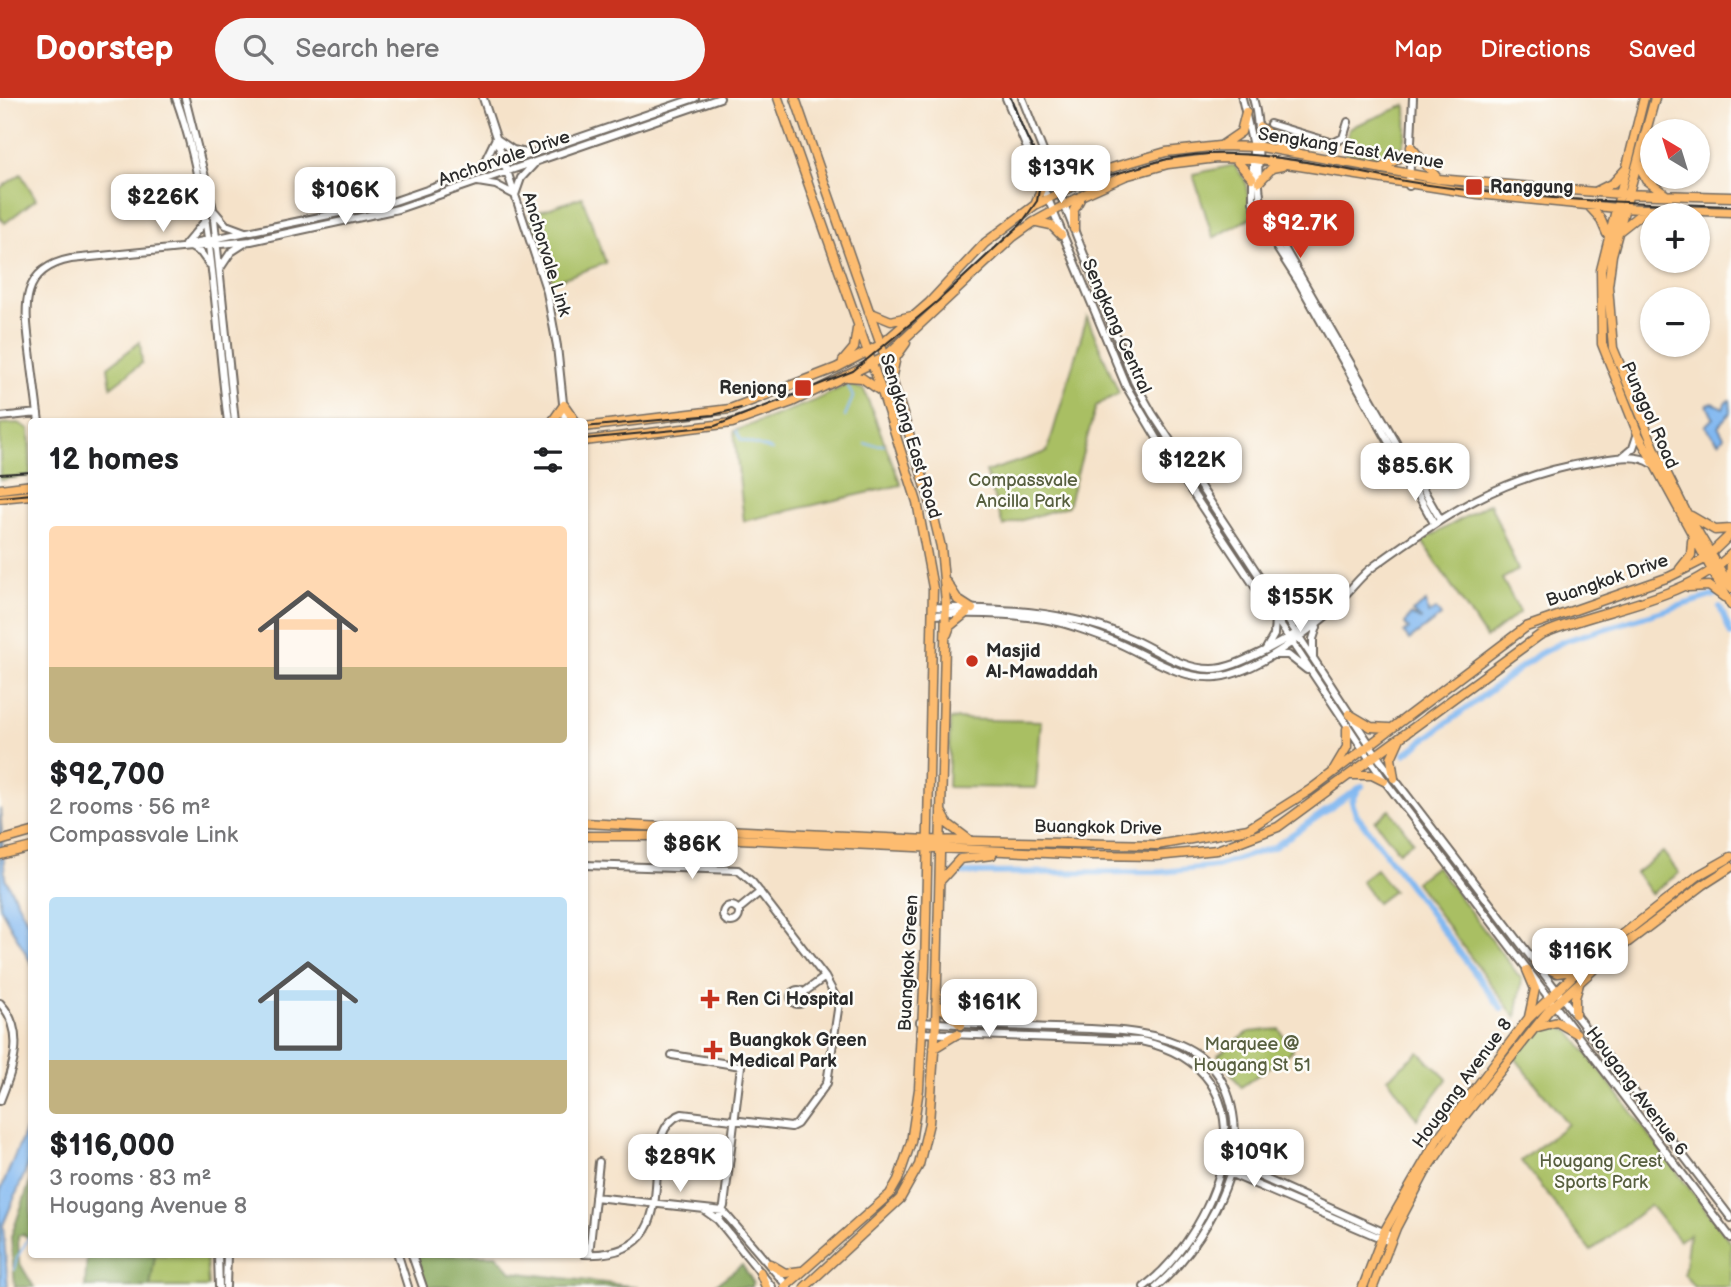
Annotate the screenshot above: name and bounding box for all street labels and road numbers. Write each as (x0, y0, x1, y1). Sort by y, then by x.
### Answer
street label: Sengkang East Avenue (1256, 123, 1446, 174)
street label: Anchorvale Drive (436, 126, 573, 191)
street label: Anchorvale Link (518, 189, 575, 319)
street label: Sengkang Central (1077, 255, 1156, 397)
street label: Sengkang East Road (875, 351, 946, 521)
street label: Punggol Road (1617, 358, 1683, 472)
street label: Buangkok Drive (1543, 550, 1671, 611)
street label: Buangkok Drive (1034, 816, 1162, 839)
street label: Buangkok Green (894, 894, 923, 1032)
street label: Hougang Avenue 8 (1408, 1014, 1516, 1152)
street label: Hougang Avenue 6 (1581, 1023, 1692, 1160)

